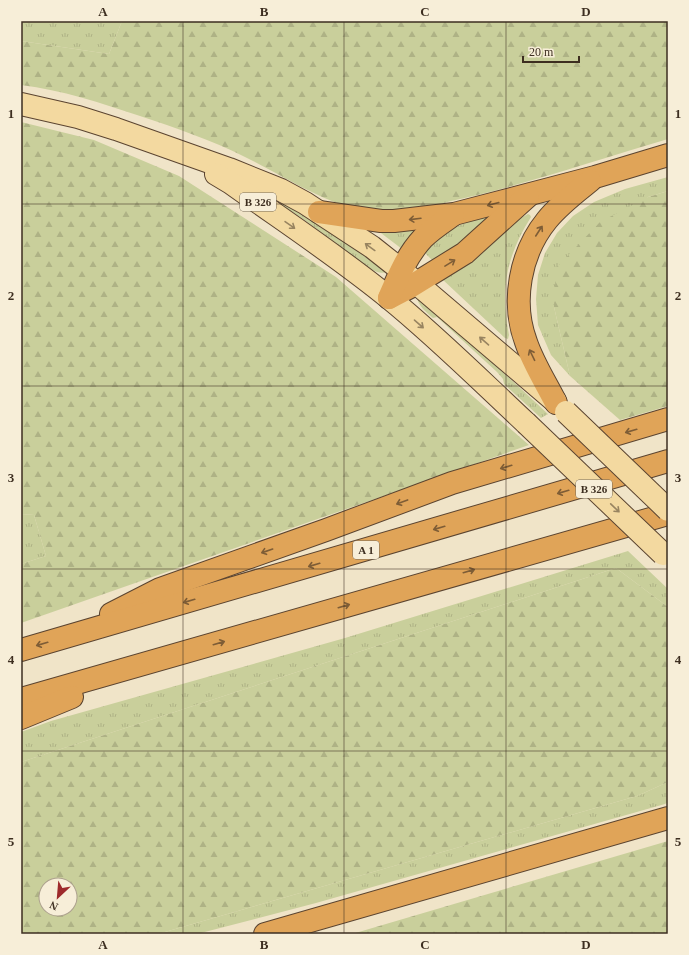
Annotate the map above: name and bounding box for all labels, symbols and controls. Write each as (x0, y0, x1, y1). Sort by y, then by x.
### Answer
text: A (98, 4, 108, 19)
text: B (260, 4, 269, 19)
text: C (420, 4, 430, 19)
text: D (581, 4, 591, 19)
scale bar (523, 38, 579, 64)
text: 20 m (529, 45, 554, 59)
text: 1 (8, 106, 14, 121)
text: 1 (675, 106, 681, 121)
road number: B 326 (240, 193, 276, 211)
one-way arrow (487, 200, 500, 208)
one-way arrow (409, 215, 422, 223)
one-way arrow (284, 221, 295, 229)
one-way arrow (535, 226, 543, 237)
one-way arrow (365, 243, 376, 251)
one-way arrow (444, 258, 456, 266)
text: 2 (8, 288, 14, 303)
text: 2 (675, 288, 681, 303)
one-way arrow (413, 319, 424, 328)
one-way arrow (479, 336, 489, 345)
one-way arrow (528, 350, 535, 362)
one-way arrow (624, 428, 637, 435)
one-way arrow (500, 464, 513, 471)
text: 3 (8, 470, 15, 485)
text: 3 (675, 470, 682, 485)
road number: B 326 (576, 480, 612, 498)
one-way arrow (557, 489, 570, 496)
one-way arrow (397, 498, 409, 506)
one-way arrow (610, 503, 620, 513)
one-way arrow (432, 525, 445, 532)
road number: A 1 (353, 541, 379, 559)
one-way arrow (260, 548, 273, 555)
one-way arrow (307, 562, 320, 569)
one-way arrow (462, 567, 475, 574)
one-way arrow (183, 598, 196, 605)
one-way arrow (337, 602, 350, 609)
one-way arrow (212, 639, 225, 646)
one-way arrow (36, 641, 49, 648)
text: 4 (8, 652, 15, 667)
text: 4 (675, 652, 682, 667)
text: 5 (8, 834, 15, 849)
text: 5 (675, 834, 682, 849)
north arrow (38, 877, 78, 917)
text: N (47, 899, 60, 913)
text: A (98, 937, 108, 952)
text: B (260, 937, 269, 952)
text: C (420, 937, 430, 952)
text: D (581, 937, 591, 952)

